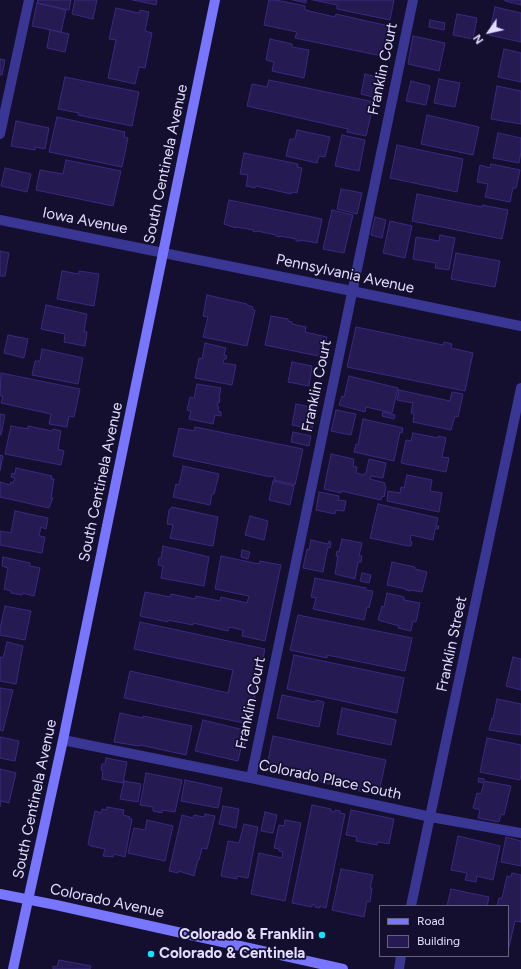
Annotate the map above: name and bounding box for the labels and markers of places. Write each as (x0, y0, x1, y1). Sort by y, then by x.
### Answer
place label: Colorado & Franklin (179, 926, 314, 944)
marker: Colorado & Franklin (317, 930, 327, 940)
place label: Colorado & Centinela (159, 945, 305, 963)
marker: Colorado & Centinela (146, 949, 156, 959)

